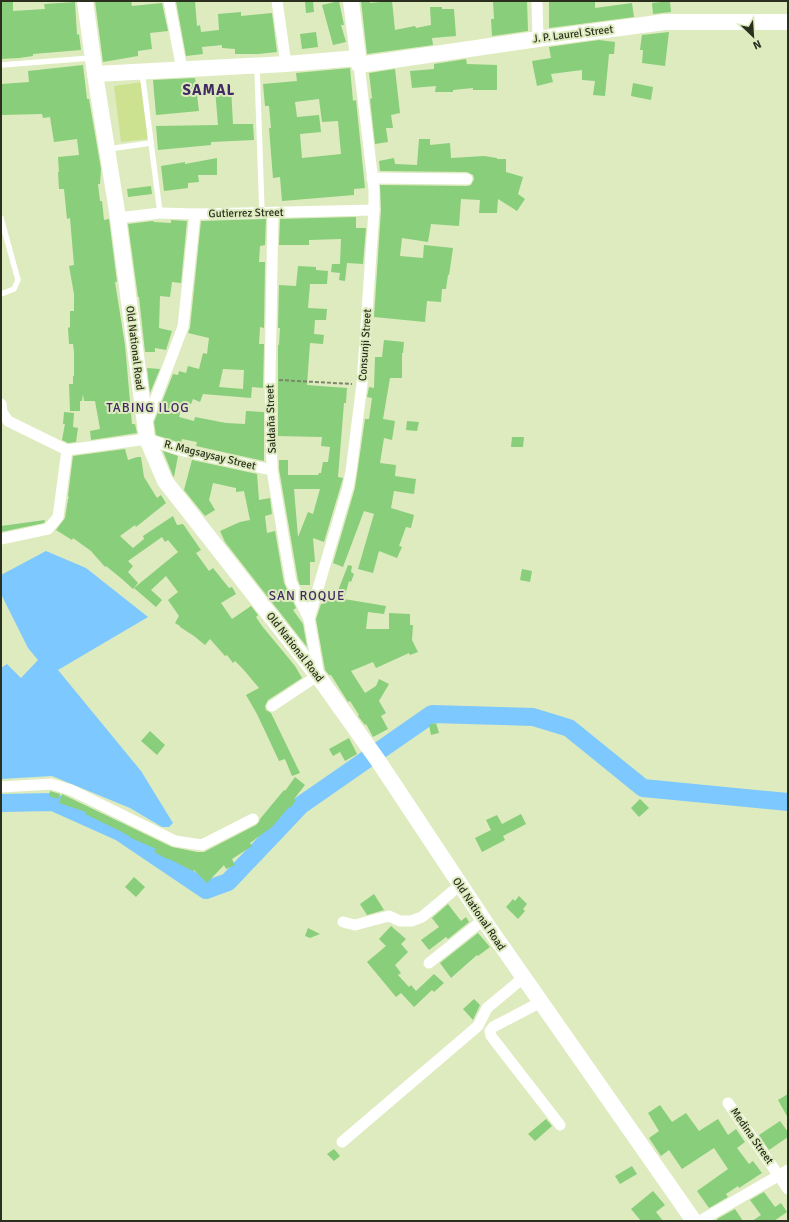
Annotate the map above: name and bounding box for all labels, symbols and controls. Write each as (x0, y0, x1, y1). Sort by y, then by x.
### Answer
north arrow (733, 16, 773, 56)
street label: J. P. Laurel Street (532, 23, 614, 45)
text: N (751, 37, 763, 52)
district label: SAMAL (183, 81, 235, 99)
street label: Gutierrez Street (208, 206, 284, 220)
street label: Old National Road (123, 305, 147, 391)
street label: Consunji Street (356, 308, 374, 381)
street label: Saldaña Street (263, 384, 279, 454)
district label: TABING ILOG (106, 400, 190, 416)
street label: R. Magsaysay Street (163, 437, 257, 473)
district label: SAN ROQUE (269, 588, 345, 604)
street label: Old National Road (264, 610, 326, 685)
street label: Old National Road (450, 875, 508, 953)
street label: Medina Street (728, 1105, 776, 1167)

